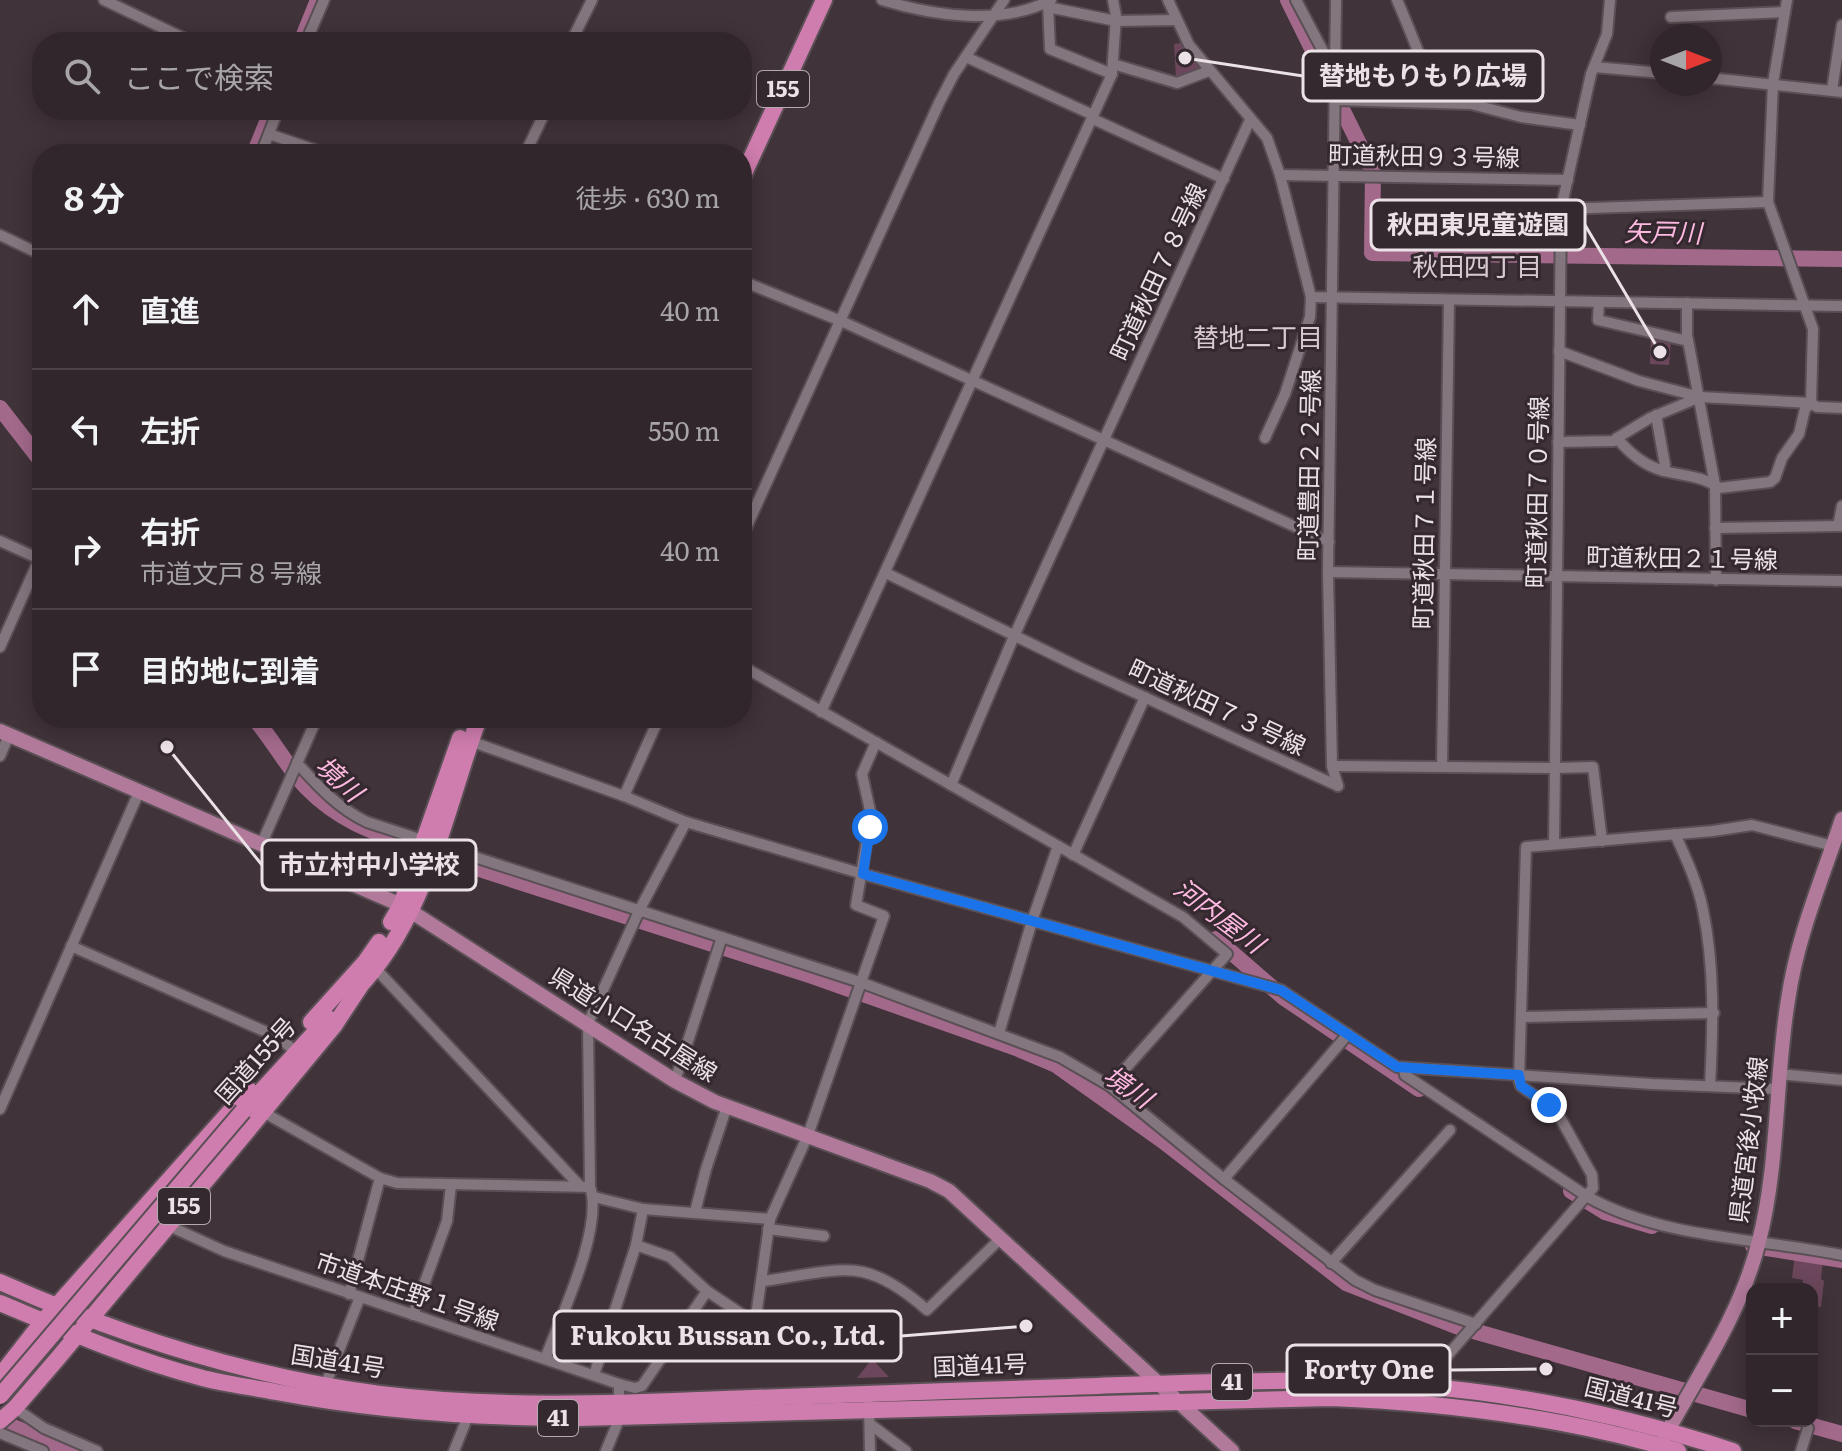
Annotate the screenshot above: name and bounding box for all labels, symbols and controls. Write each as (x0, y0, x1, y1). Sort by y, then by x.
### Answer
north arrow (1650, 24, 1722, 96)
search box (32, 32, 752, 120)
callout: 替地もりもり広場 (1303, 51, 1543, 101)
icon: search (60, 54, 104, 98)
text: ここで検索 (124, 54, 274, 98)
text: 替地もりもり広場 (1319, 54, 1527, 93)
road number: 155 (757, 71, 809, 107)
street label: 町道秋田９３号線 (1328, 135, 1520, 174)
text: 8 分 (64, 171, 125, 221)
text: 徒歩 · 630 m (575, 177, 720, 216)
street label: 町道秋田７８号線 (1100, 177, 1213, 365)
callout: 秋田東児童遊園 (1371, 200, 1585, 250)
text: 秋田東児童遊園 (1387, 203, 1569, 242)
water label: 矢戸川 (1624, 210, 1705, 251)
district label: 秋田四丁目 (1412, 245, 1542, 284)
icon: ahead (64, 287, 108, 331)
text: 直進 (140, 287, 200, 331)
text: 40 m (660, 290, 720, 329)
district label: 替地二丁目 (1193, 316, 1323, 355)
street label: 町道豊田２２号線 (1288, 369, 1327, 561)
street label: 町道秋田７０号線 (1516, 396, 1555, 588)
icon: left (64, 407, 108, 451)
text: 左折 (140, 407, 200, 451)
text: 550 m (648, 410, 720, 449)
street label: 町道秋田７１号線 (1403, 437, 1442, 629)
text: 右折 (140, 508, 200, 552)
icon: right (64, 527, 108, 571)
text: 40 m (660, 530, 720, 569)
street label: 町道秋田２１号線 (1586, 537, 1778, 576)
text: 市道文戸８号線 (140, 552, 322, 591)
icon: arrive (64, 647, 108, 691)
text: 目的地に到着 (140, 647, 320, 691)
street label: 町道秋田７３号線 (1124, 649, 1312, 762)
water label: 境川 (308, 745, 375, 811)
route start (852, 809, 888, 845)
callout: 市立村中小学校 (262, 840, 476, 890)
text: 市立村中小学校 (278, 843, 460, 882)
water label: 河内屋川 (1167, 867, 1276, 963)
street label: 県道小口名古屋線 (544, 957, 725, 1089)
street label: 国道155号 (206, 1008, 303, 1110)
water label: 境川 (1097, 1054, 1164, 1118)
street label: 県道宮後小牧線 (1719, 1054, 1774, 1225)
route end (1531, 1087, 1567, 1123)
road number: 155 (158, 1188, 210, 1224)
street label: 市道本庄野１号線 (311, 1242, 504, 1337)
map controls (1746, 1283, 1818, 1427)
button: + (1746, 1283, 1818, 1355)
callout: Fukoku Bussan Co., Ltd. (554, 1311, 901, 1361)
text: Fukoku Bussan Co., Ltd. (570, 1314, 886, 1353)
street label: 国道41号 (289, 1335, 388, 1384)
street label: 国道41号 (932, 1344, 1028, 1383)
callout: Forty One (1287, 1345, 1450, 1395)
text: Forty One (1304, 1348, 1434, 1387)
button: − (1746, 1355, 1818, 1427)
road number: 41 (1212, 1364, 1252, 1400)
street label: 国道41号 (1581, 1367, 1682, 1424)
road number: 41 (538, 1400, 578, 1436)

